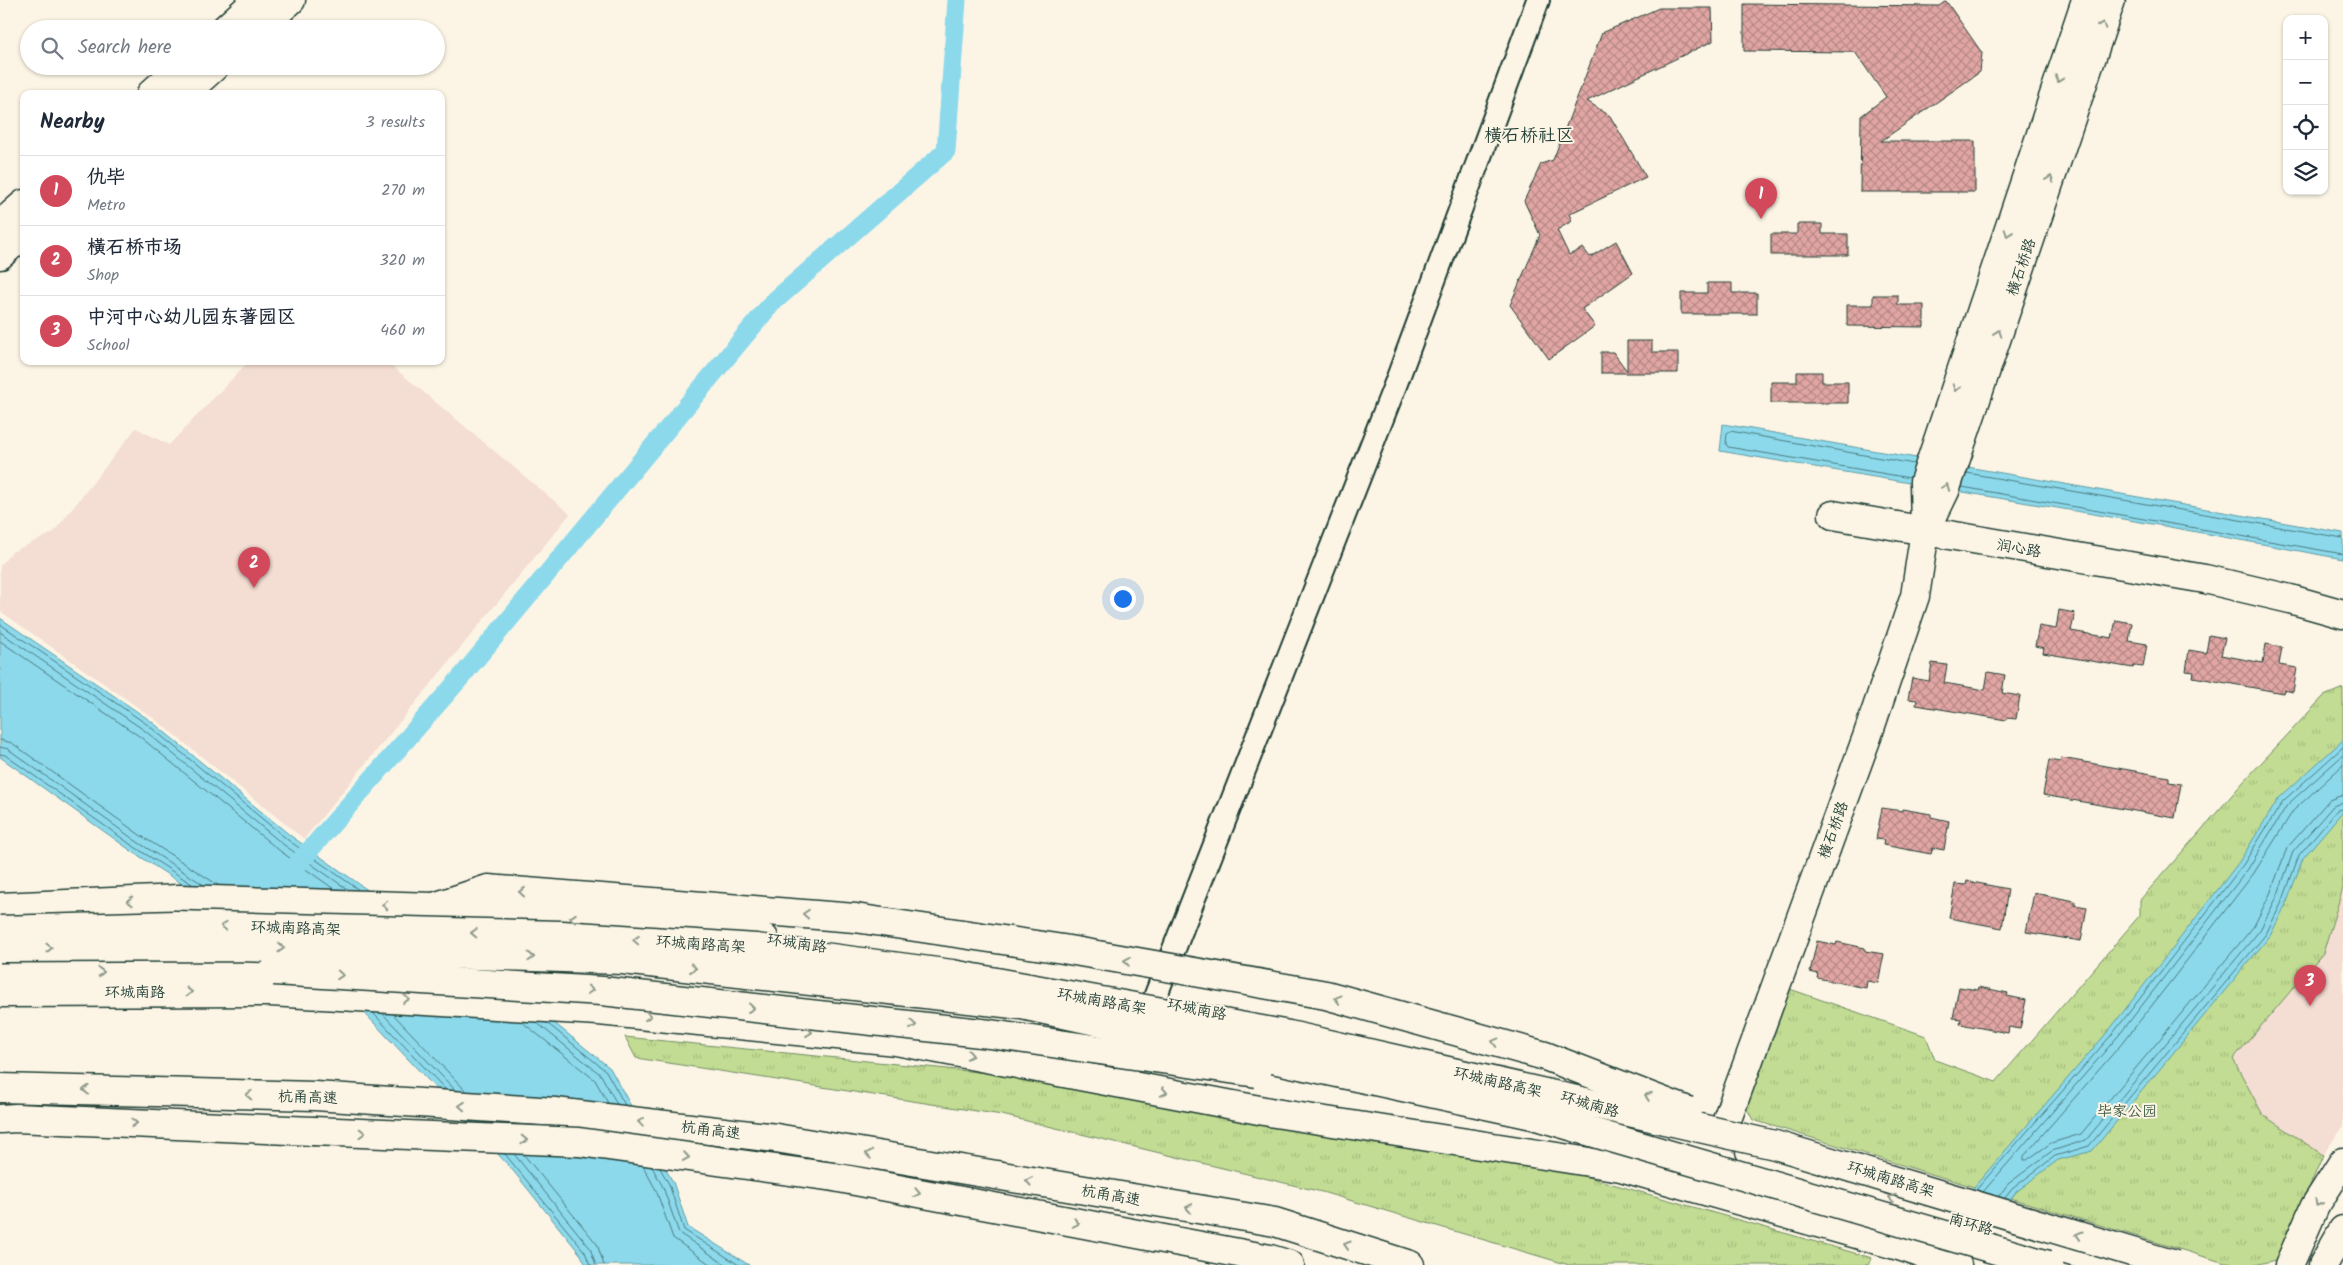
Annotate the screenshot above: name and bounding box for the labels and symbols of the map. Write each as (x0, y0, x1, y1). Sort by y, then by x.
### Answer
one-way arrow (2096, 22, 2106, 30)
one-way arrow (2055, 75, 2065, 83)
district label: 横石桥社区 (1484, 122, 1574, 151)
one-way arrow (2044, 176, 2054, 184)
pin: 1 (1745, 178, 1777, 219)
one-way arrow (2003, 229, 2013, 237)
street label: 横石桥路 (2001, 235, 2043, 300)
one-way arrow (1992, 330, 2002, 338)
one-way arrow (1952, 383, 1962, 391)
one-way arrow (1940, 483, 1950, 492)
street label: 润心路 (1995, 533, 2043, 565)
pin: 2 (238, 547, 270, 588)
your location (1110, 586, 1136, 612)
street label: 横石桥路 (1812, 798, 1855, 863)
one-way arrow (518, 886, 526, 897)
one-way arrow (126, 896, 134, 907)
one-way arrow (381, 900, 389, 911)
one-way arrow (802, 909, 810, 920)
one-way arrow (568, 913, 576, 924)
street label: 环城南路高架 (251, 915, 341, 943)
one-way arrow (220, 921, 228, 931)
one-way arrow (470, 928, 478, 938)
street label: 环城南路 (765, 928, 828, 960)
street label: 环城南路高架 (655, 930, 747, 960)
one-way arrow (632, 935, 640, 946)
one-way arrow (45, 943, 53, 953)
one-way arrow (277, 943, 285, 954)
one-way arrow (528, 952, 535, 962)
one-way arrow (1123, 956, 1131, 966)
one-way arrow (689, 962, 697, 973)
pin: 3 (2294, 965, 2326, 1006)
one-way arrow (98, 967, 105, 977)
one-way arrow (337, 969, 345, 980)
street label: 环城南路 (105, 981, 165, 1005)
street label: 环城南路高架 (1055, 982, 1148, 1022)
one-way arrow (586, 985, 594, 996)
one-way arrow (185, 987, 193, 997)
street label: 环城南路 (1165, 992, 1229, 1027)
one-way arrow (402, 994, 410, 1005)
one-way arrow (1335, 994, 1343, 1004)
one-way arrow (748, 1002, 756, 1013)
one-way arrow (644, 1010, 652, 1021)
one-way arrow (909, 1019, 917, 1030)
one-way arrow (806, 1026, 814, 1037)
one-way arrow (1491, 1037, 1500, 1048)
one-way arrow (966, 1050, 975, 1060)
street label: 环城南路高架 (1451, 1061, 1544, 1105)
one-way arrow (82, 1085, 90, 1095)
street label: 杭甬高速 (278, 1085, 338, 1111)
street label: 环城南路 (1558, 1085, 1622, 1125)
one-way arrow (1160, 1086, 1169, 1097)
one-way arrow (244, 1089, 252, 1100)
one-way arrow (1644, 1091, 1653, 1102)
park label: 毕家公园 (2097, 1100, 2157, 1124)
one-way arrow (458, 1101, 466, 1112)
street label: 杭甬高速 (680, 1115, 742, 1147)
one-way arrow (637, 1117, 645, 1128)
one-way arrow (131, 1118, 139, 1129)
one-way arrow (358, 1128, 366, 1138)
one-way arrow (521, 1134, 529, 1145)
one-way arrow (864, 1149, 873, 1159)
one-way arrow (681, 1151, 690, 1161)
street label: 环城南路高架 (1844, 1155, 1937, 1205)
one-way arrow (1025, 1176, 1033, 1186)
street label: 杭甬高速 (1079, 1179, 1142, 1213)
one-way arrow (912, 1187, 921, 1197)
one-way arrow (1888, 1194, 1897, 1204)
one-way arrow (2314, 1198, 2324, 1207)
one-way arrow (1185, 1203, 1194, 1213)
street label: 南环路 (1946, 1207, 1996, 1243)
one-way arrow (1072, 1217, 1081, 1227)
one-way arrow (2075, 1231, 2083, 1241)
one-way arrow (1343, 1241, 1352, 1251)

